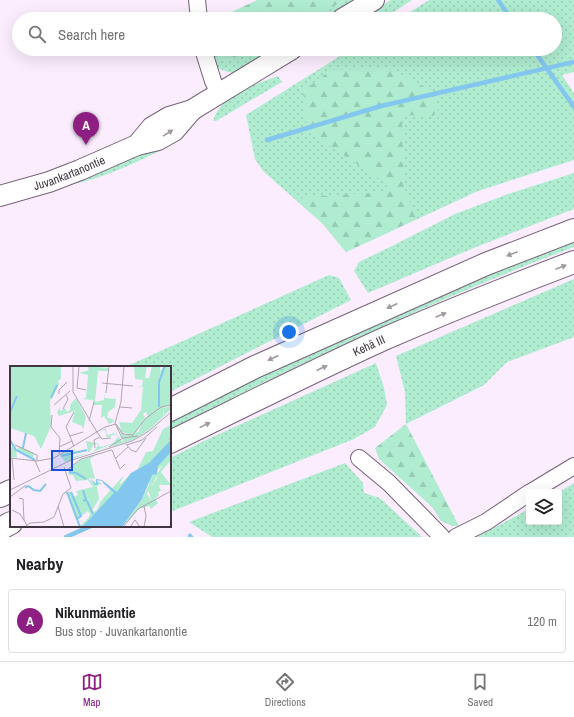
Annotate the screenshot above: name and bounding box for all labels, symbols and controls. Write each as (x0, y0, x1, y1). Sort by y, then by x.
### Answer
search box (12, 12, 562, 56)
icon: search (26, 23, 48, 45)
text: Search here (58, 24, 125, 45)
pin: A (73, 112, 99, 145)
one-way arrow (163, 130, 174, 137)
street label: Juvankartanontie (32, 152, 108, 194)
one-way arrow (505, 252, 517, 258)
one-way arrow (556, 263, 568, 269)
one-way arrow (387, 303, 398, 309)
one-way arrow (435, 312, 447, 318)
your location (279, 322, 299, 342)
street label: Kehä III (350, 331, 388, 360)
one-way arrow (267, 356, 279, 362)
one-way arrow (316, 365, 328, 371)
inset map (10, 366, 171, 527)
one-way arrow (199, 422, 211, 428)
map controls (526, 489, 562, 525)
button: layers (526, 489, 562, 525)
text: Nearby (16, 552, 63, 575)
text: Nikunmäentie (55, 602, 136, 623)
text: A (26, 613, 34, 630)
text: 120 m (527, 613, 557, 630)
text: Bus stop · Juvankartanontie (55, 623, 187, 640)
tab: Map (81, 671, 103, 709)
tab: Directions (265, 671, 306, 709)
tab: Saved (468, 671, 493, 709)

